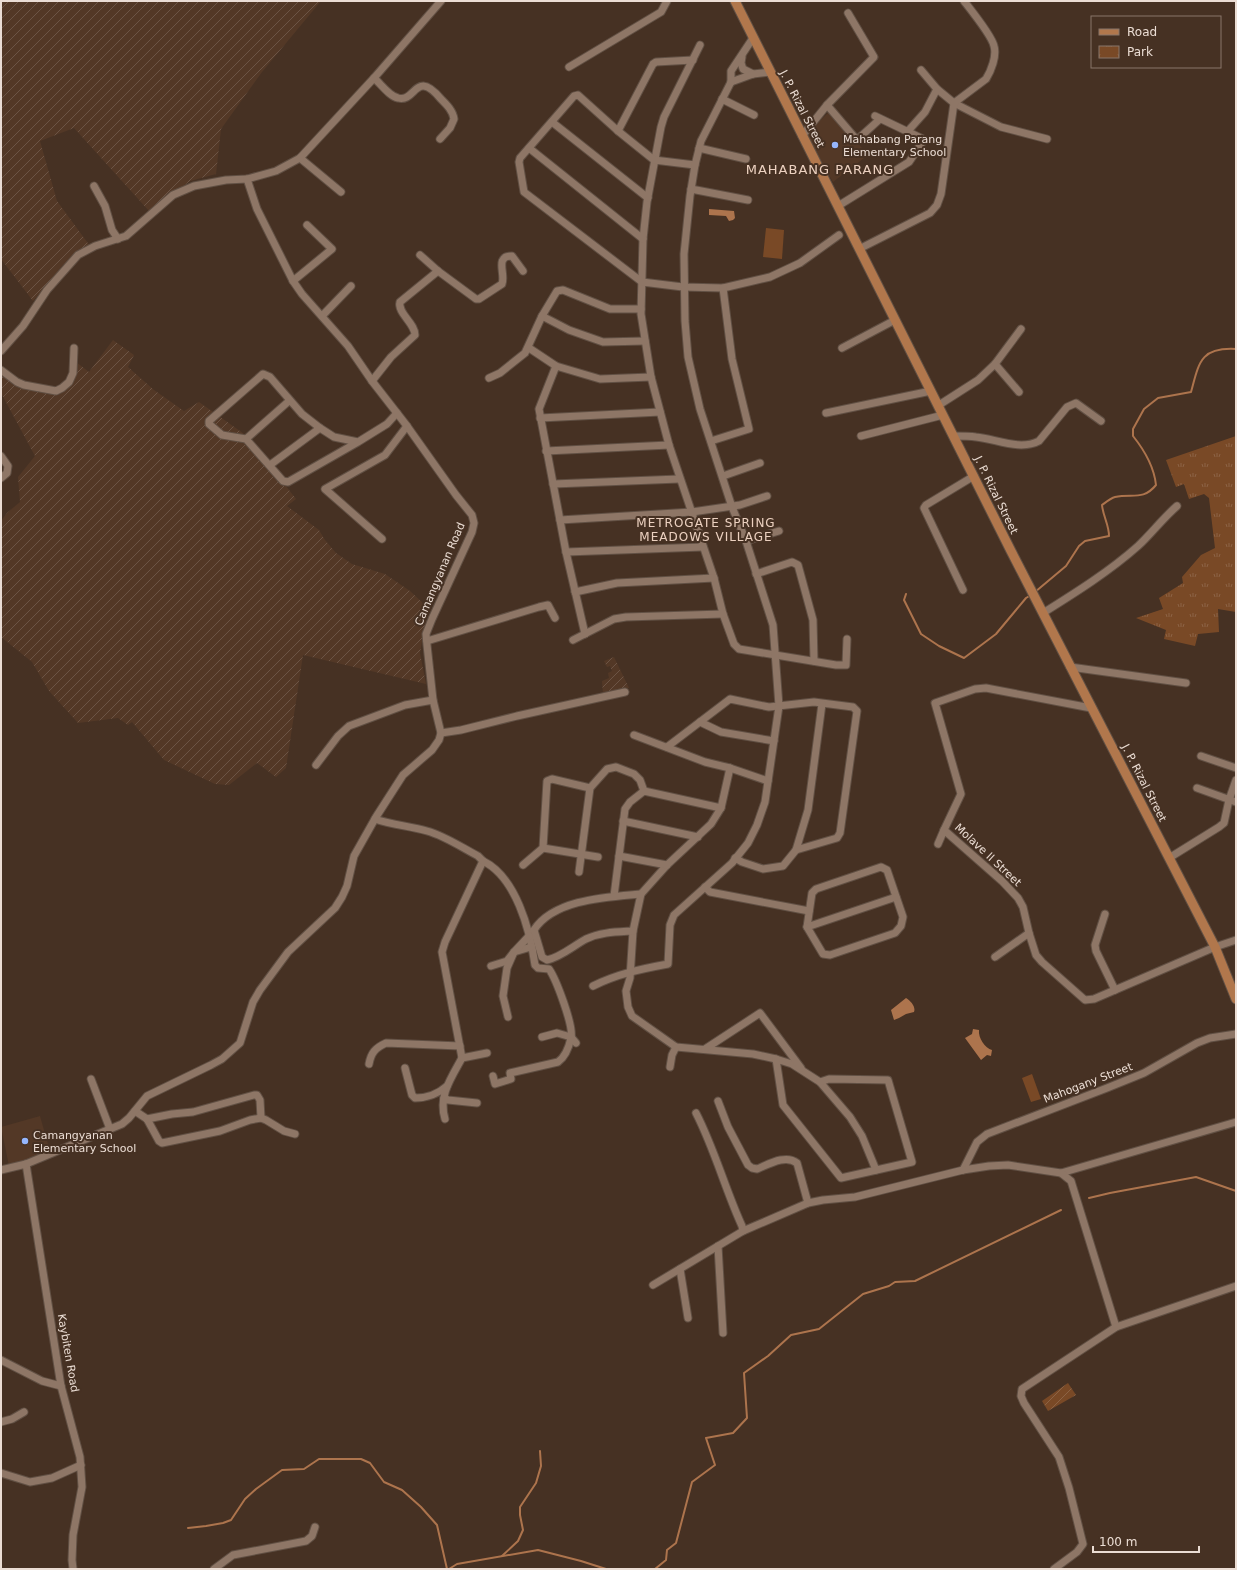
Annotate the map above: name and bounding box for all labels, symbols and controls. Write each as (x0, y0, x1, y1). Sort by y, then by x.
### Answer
legend (1091, 16, 1221, 68)
text: Road (1127, 25, 1157, 39)
text: Park (1127, 45, 1153, 59)
street label: J. P. Rizal Street (776, 67, 827, 151)
place label: Mahabang Parang Elementary School (843, 133, 946, 159)
marker: Mahabang Parang Elementary School (830, 140, 840, 150)
district label: MAHABANG PARANG (746, 162, 894, 177)
street label: J. P. Rizal Street (971, 453, 1021, 537)
district label: METROGATE SPRING MEADOWS VILLAGE (636, 516, 776, 544)
street label: Camangyanan Road (412, 520, 468, 628)
street label: J. P. Rizal Street (1118, 741, 1169, 825)
street label: Molave II Street (952, 821, 1024, 890)
street label: Mahogany Street (1042, 1060, 1135, 1106)
place label: Camangyanan Elementary School (33, 1129, 136, 1155)
marker: Camangyanan Elementary School (20, 1136, 30, 1146)
street label: Kaybiten Road (55, 1313, 81, 1393)
scale bar (1093, 1528, 1199, 1554)
text: 100 m (1099, 1535, 1137, 1549)

